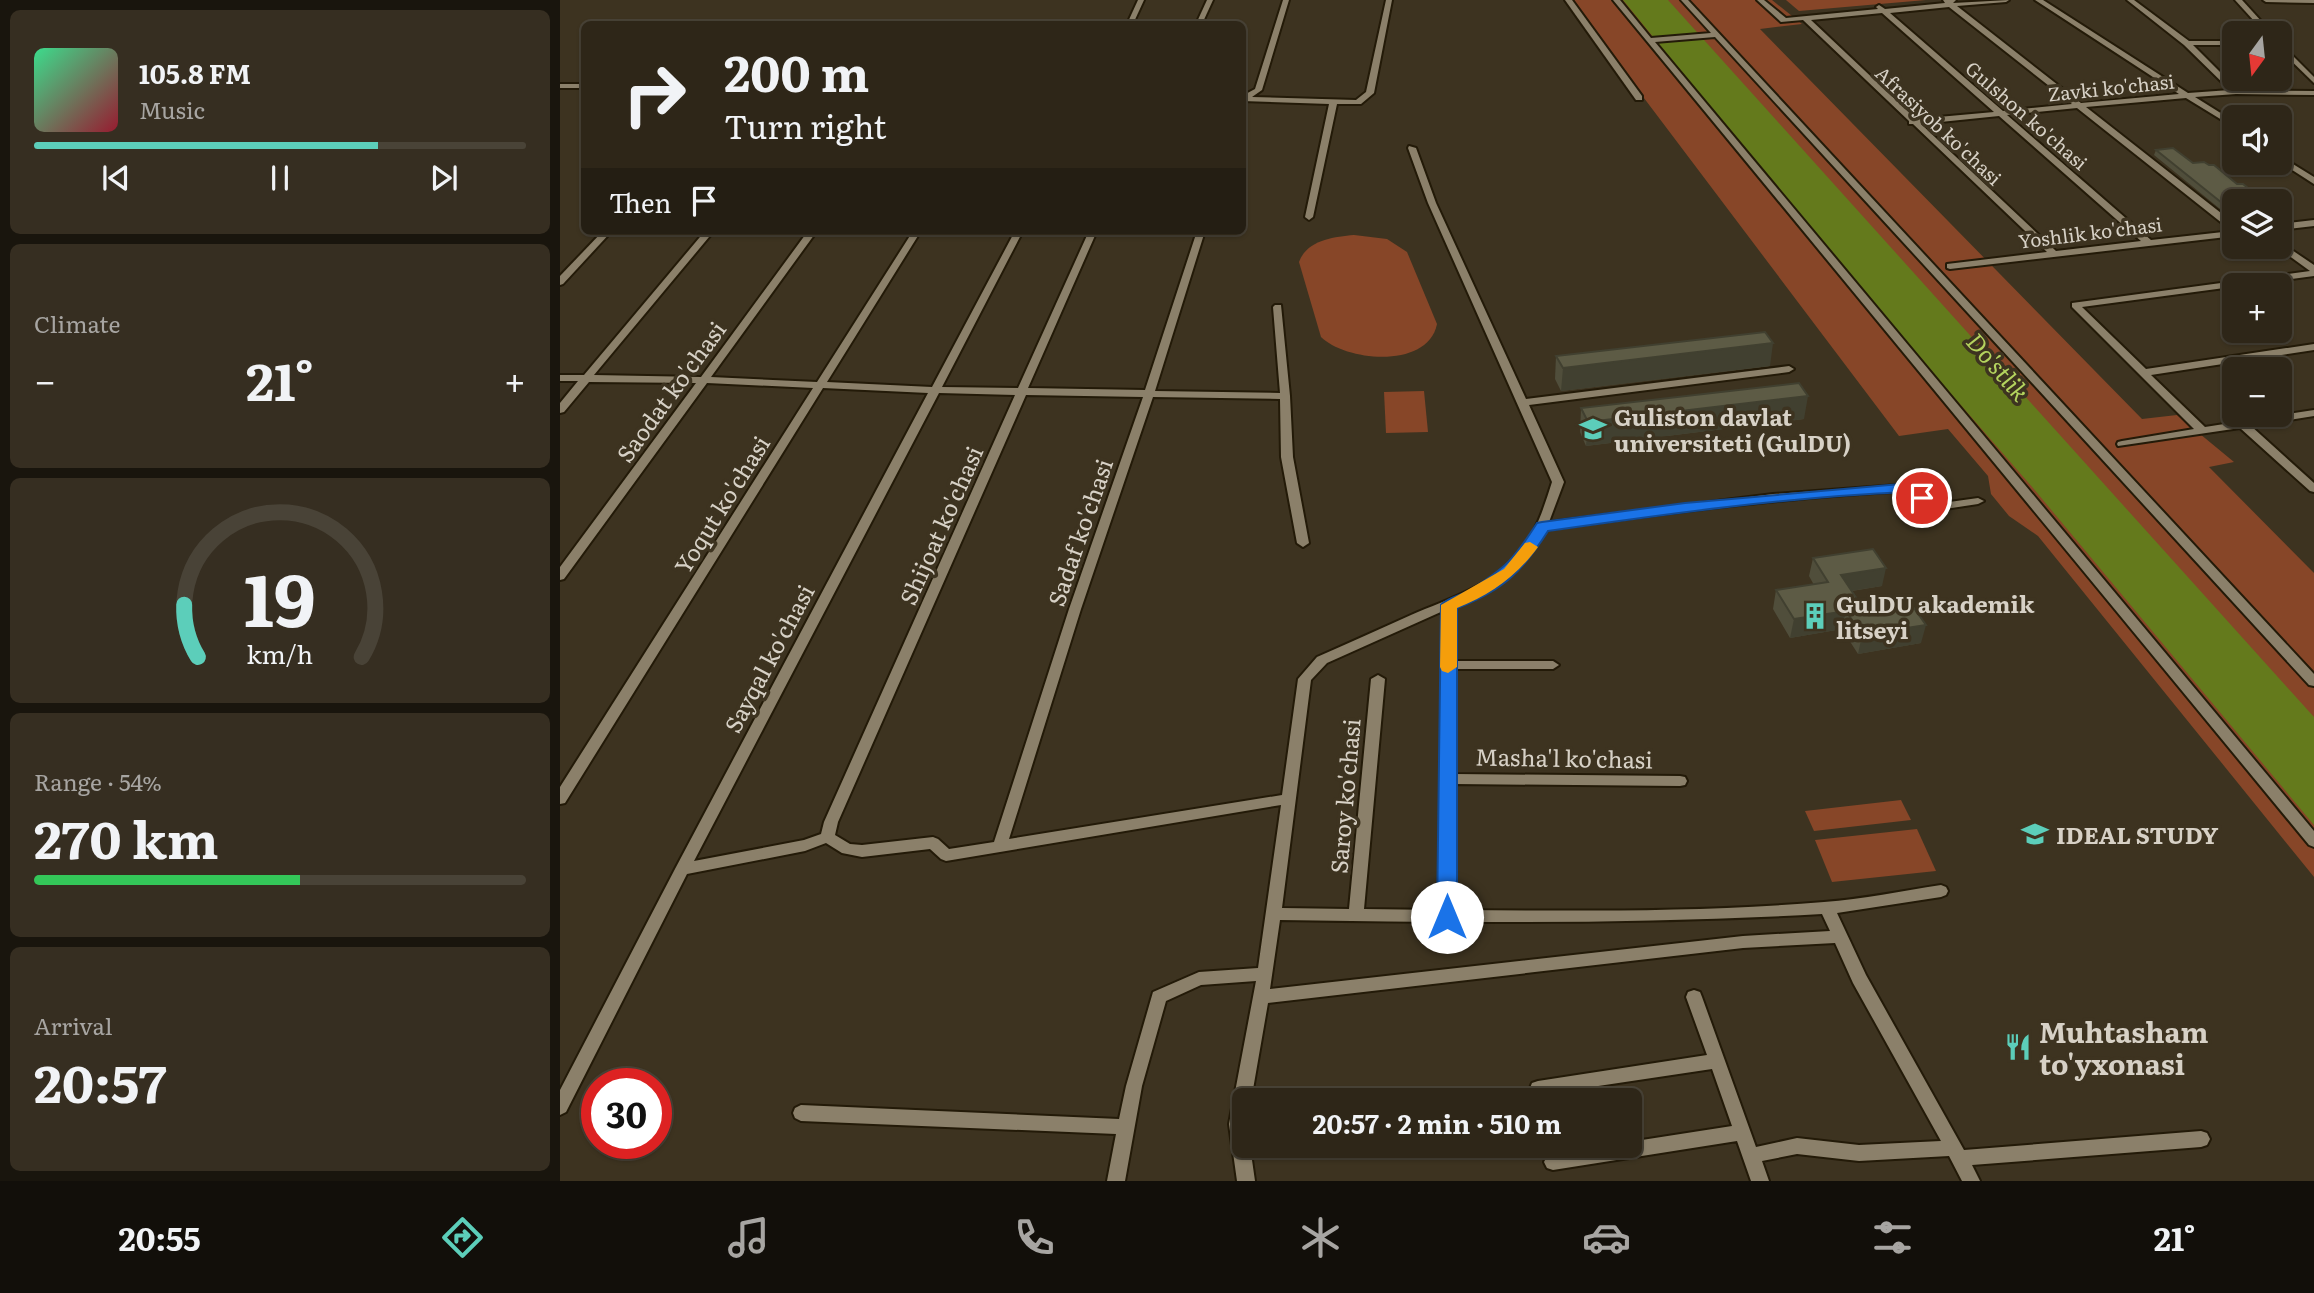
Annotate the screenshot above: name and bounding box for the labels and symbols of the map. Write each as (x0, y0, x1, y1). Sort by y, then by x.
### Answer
north arrow (2222, 21, 2292, 91)
street label: Gulshon ko'chasi (1960, 54, 2094, 176)
street label: Afrasiyob ko'chasi (1870, 59, 2008, 191)
street label: Zavki ko'chasi (2046, 66, 2176, 108)
street label: Yoshlik ko'chasi (2017, 209, 2163, 255)
street label: Saodat ko'chasi (607, 313, 733, 469)
water label: Do'stlik (1959, 324, 2039, 408)
place label: Guliston davlat universiteti (GulDU) (1614, 399, 1851, 459)
school or university icon: Guliston davlat universiteti (GulDU) (1578, 414, 1608, 444)
street label: Yoqut ko'chasi (665, 428, 777, 580)
street label: Shijoat ko'chasi (890, 440, 990, 610)
street label: Sadaf ko'chasi (1038, 453, 1120, 610)
pin (1892, 468, 1952, 528)
street label: Sayqal ko'chasi (715, 577, 822, 738)
place label: GulDU akademik litseyi (1836, 586, 2035, 646)
building icon: GulDU akademik litseyi (1800, 601, 1830, 631)
street label: Saroy ko'chasi (1320, 717, 1368, 875)
street label: Masha'l ko'chasi (1475, 738, 1653, 776)
place label: IDEAL STUDY (2056, 817, 2219, 851)
school or university icon: IDEAL STUDY (2020, 819, 2050, 849)
position arrow (1410, 880, 1484, 954)
place label: Muhtasham to'yxonasi (2039, 1010, 2208, 1084)
restaurant icon: Muhtasham to'yxonasi (2003, 1032, 2033, 1062)
speed limit sign: 30 (581, 1068, 672, 1159)

